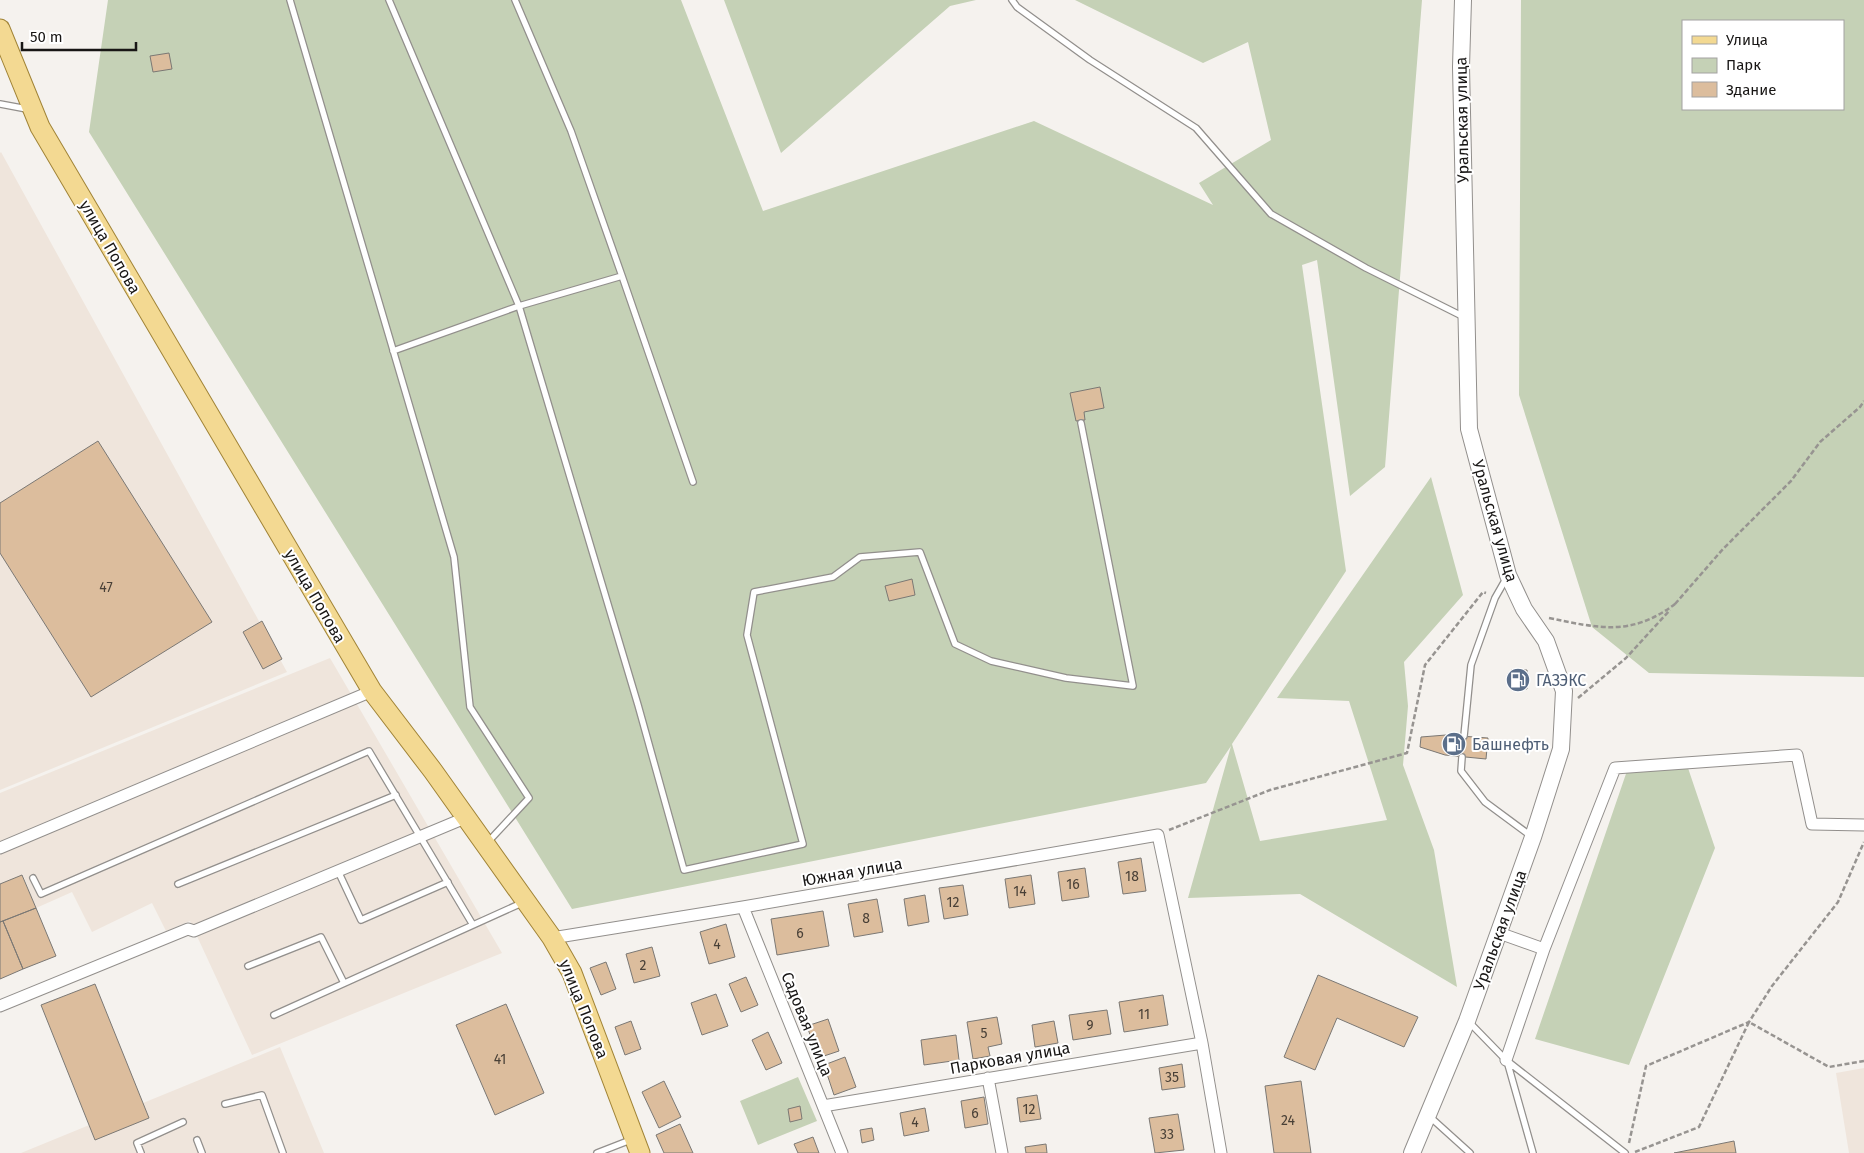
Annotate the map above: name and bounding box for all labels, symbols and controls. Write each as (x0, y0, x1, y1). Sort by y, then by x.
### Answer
scale bar (22, 20, 136, 52)
legend (1682, 20, 1844, 110)
text: 50 m (30, 28, 63, 46)
text: Улица (1726, 31, 1768, 49)
text: Парк (1726, 56, 1761, 74)
street label: Уральская улица (1451, 57, 1473, 183)
text: Здание (1726, 81, 1776, 99)
street label: улица Попова (75, 197, 145, 297)
street label: Уральская улица (1468, 458, 1522, 584)
street label: улица Попова (280, 546, 350, 646)
house number: 47 (99, 579, 113, 596)
fuel station icon: ГАЗЭКС (1505, 667, 1531, 693)
place label: ГАЗЭКС (1536, 671, 1586, 690)
fuel station icon: Башнефть (1441, 731, 1467, 757)
place label: Башнефть (1472, 735, 1549, 754)
street label: Южная улица (800, 854, 904, 890)
street label: Уральская улица (1469, 867, 1531, 993)
house number: 18 (1125, 868, 1139, 885)
house number: 16 (1066, 876, 1080, 893)
house number: 14 (1013, 883, 1027, 900)
house number: 12 (947, 894, 960, 911)
house number: 8 (862, 910, 870, 927)
house number: 6 (796, 925, 804, 942)
house number: 4 (713, 936, 721, 953)
street label: улица Попова (555, 957, 613, 1061)
house number: 2 (640, 957, 647, 974)
street label: Садовая улица (777, 969, 837, 1079)
house number: 11 (1138, 1006, 1150, 1023)
house number: 9 (1086, 1017, 1094, 1034)
house number: 5 (980, 1025, 988, 1042)
street label: Парковая улица (948, 1038, 1072, 1078)
house number: 41 (494, 1051, 506, 1068)
house number: 35 (1165, 1069, 1179, 1086)
house number: 12 (1023, 1101, 1036, 1118)
house number: 6 (971, 1105, 979, 1122)
house number: 24 (1281, 1112, 1296, 1129)
house number: 4 (911, 1114, 919, 1131)
house number: 33 (1160, 1126, 1174, 1143)

